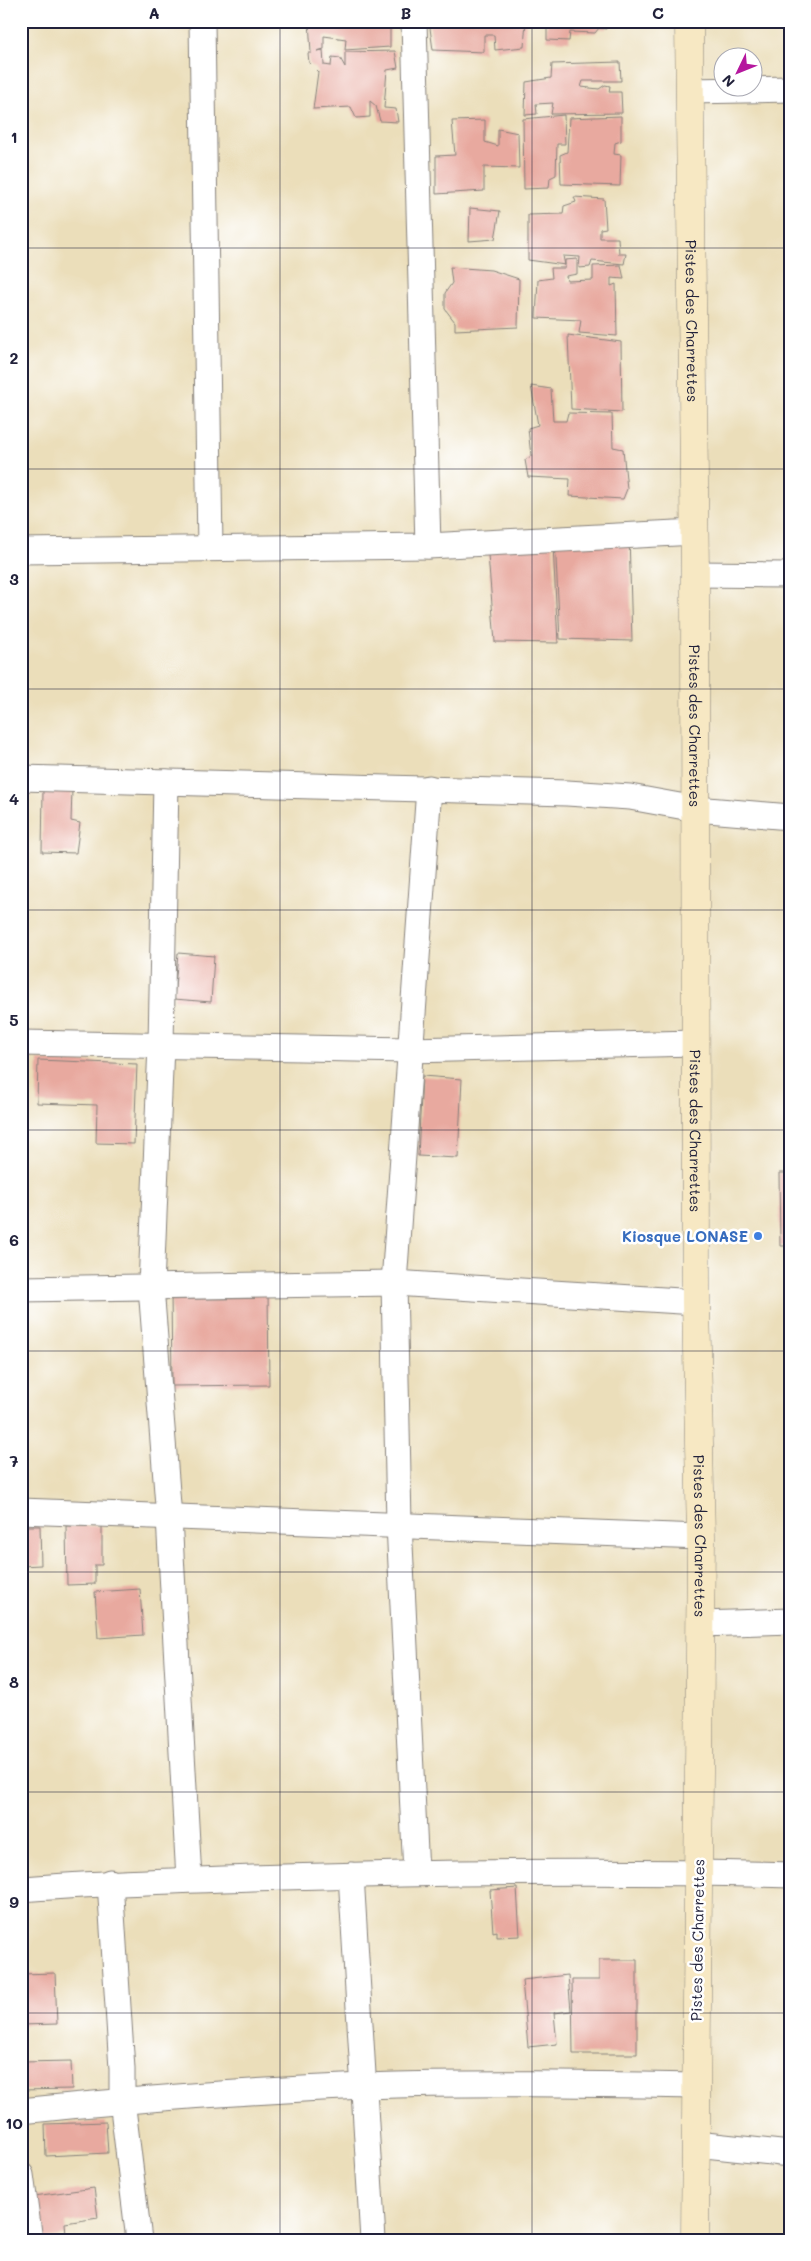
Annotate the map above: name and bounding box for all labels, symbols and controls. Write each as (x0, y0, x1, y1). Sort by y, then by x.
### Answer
text: A (148, 2, 160, 23)
text: B (401, 2, 411, 23)
text: C (652, 2, 664, 23)
north arrow (714, 48, 764, 98)
text: N (718, 71, 739, 92)
text: 1 (10, 126, 18, 147)
street label: Pistes des Charrettes (681, 240, 703, 402)
text: 2 (10, 347, 19, 368)
text: 3 (9, 568, 19, 589)
street label: Pistes des Charrettes (685, 645, 705, 807)
text: 4 (9, 788, 19, 809)
text: 5 (9, 1009, 19, 1030)
street label: Pistes des Charrettes (686, 1050, 706, 1212)
place label: Kiosque LONASE (622, 1226, 748, 1246)
text: 6 (9, 1229, 19, 1250)
marker: Kiosque LONASE (752, 1230, 764, 1242)
text: 7 (10, 1450, 19, 1471)
street label: Pistes des Charrettes (689, 1454, 711, 1617)
text: 8 (9, 1671, 19, 1692)
street label: Pistes des Charrettes (686, 1859, 708, 2021)
text: 9 (9, 1891, 19, 1912)
text: 10 (5, 2112, 23, 2133)

